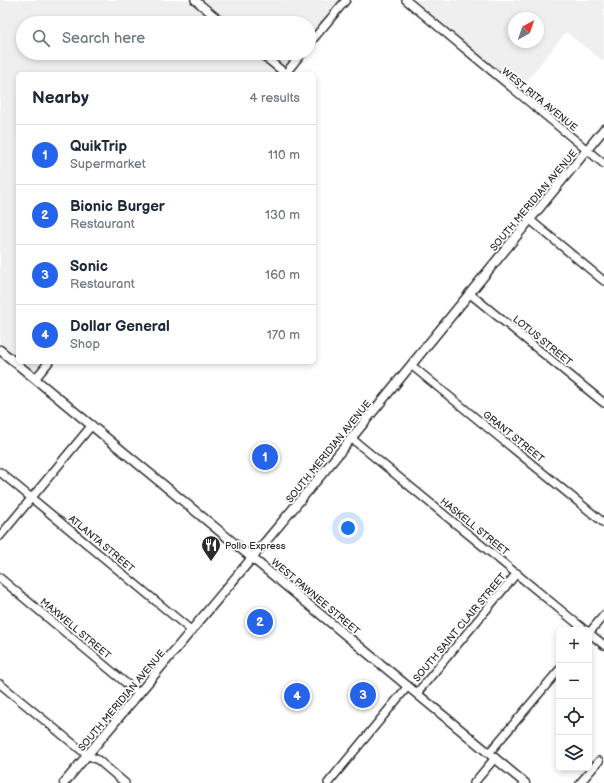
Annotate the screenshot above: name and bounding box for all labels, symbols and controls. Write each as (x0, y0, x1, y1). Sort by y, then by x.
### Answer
north arrow (508, 12, 544, 48)
search box (16, 16, 316, 60)
icon: search (30, 27, 52, 49)
text: Search here (62, 29, 145, 48)
street label: WEST RITA AVENUE (499, 66, 580, 134)
text: Nearby (32, 88, 89, 108)
text: 4 results (250, 90, 300, 106)
text: QuikTrip (70, 137, 127, 156)
text: 1 (42, 147, 48, 163)
text: 110 m (268, 147, 300, 163)
street label: SOUTH MERIDIAN AVENUE (488, 147, 580, 254)
text: Supermarket (70, 156, 146, 172)
text: Bionic Burger (70, 197, 165, 216)
text: 2 (41, 207, 49, 223)
text: 130 m (265, 207, 300, 223)
text: Restaurant (70, 216, 135, 232)
text: Sonic (70, 257, 108, 276)
text: 3 (41, 267, 49, 283)
text: 160 m (265, 267, 300, 283)
text: Restaurant (70, 276, 135, 292)
street label: LOTUS STREET (510, 313, 574, 368)
text: Dollar General (70, 317, 170, 336)
text: 4 (41, 327, 49, 343)
text: 170 m (267, 327, 300, 343)
text: Shop (70, 336, 100, 352)
street label: SOUTH MERIDIAN AVENUE (284, 398, 374, 505)
street label: GRANT STREET (480, 409, 546, 465)
pin: 1 (252, 442, 278, 472)
street label: HASKELL STREET (438, 495, 511, 558)
street label: ATLANTA STREET (66, 513, 137, 575)
your location (338, 518, 358, 538)
restaurant icon: Pollo Express (200, 534, 222, 562)
place label: Pollo Express (225, 540, 286, 552)
street label: WEST PAWNEE STREET (269, 556, 362, 637)
street label: SOUTH SAINT CLAIR STREET (411, 571, 509, 684)
street label: MAXWELL STREET (38, 596, 113, 662)
pin: 2 (247, 607, 273, 637)
map controls (556, 627, 592, 771)
button: + (556, 627, 592, 663)
street label: SOUTH MERIDIAN AVENUE (76, 647, 168, 754)
button: − (556, 663, 592, 699)
pin: 3 (350, 680, 376, 710)
pin: 4 (284, 681, 310, 711)
button: locate (556, 699, 592, 735)
button: layers (556, 735, 592, 771)

